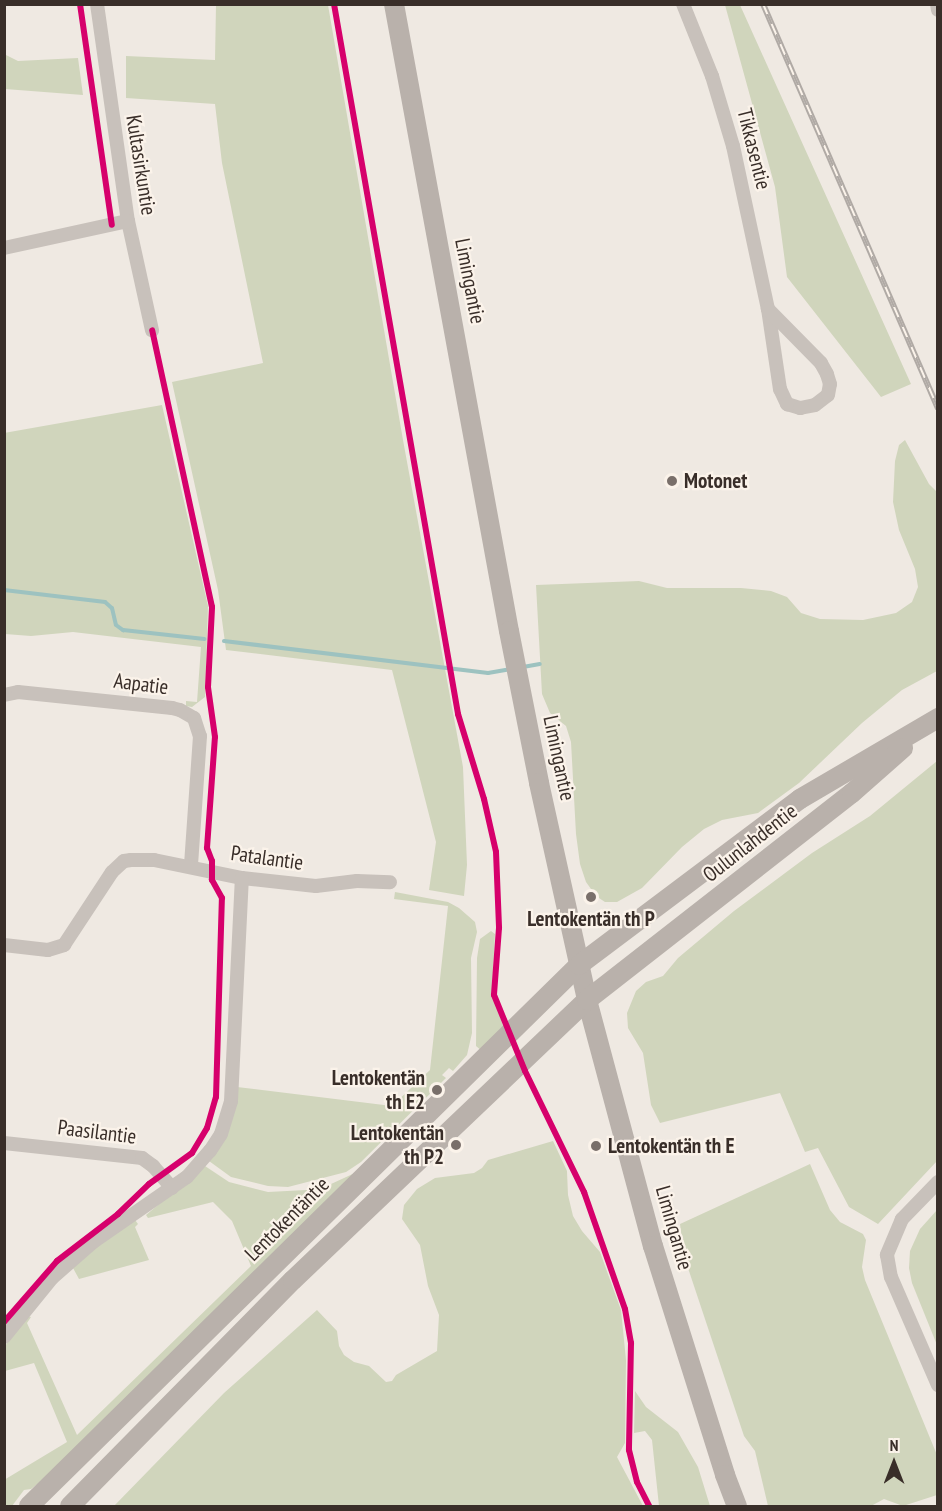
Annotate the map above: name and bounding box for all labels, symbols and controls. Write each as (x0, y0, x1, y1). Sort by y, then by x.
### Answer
street label: Tikkasentie (732, 106, 776, 192)
street label: Kultasirkuntie (121, 113, 161, 217)
street label: Limingantie (449, 236, 491, 326)
place label: Motonet (684, 468, 747, 494)
marker: Motonet (665, 474, 679, 488)
street label: Aapatie (112, 668, 170, 700)
street label: Limingantie (538, 713, 580, 803)
street label: Oulunlahdentie (698, 798, 802, 888)
street label: Patalantie (229, 840, 305, 876)
marker: Lentokentän th P (584, 890, 598, 904)
place label: Lentokentän th P (527, 906, 655, 932)
place label: Lentokentän th E2 (332, 1065, 425, 1115)
marker: Lentokentän th E2 (430, 1083, 444, 1097)
street label: Paasilantie (56, 1115, 138, 1149)
place label: Lentokentän th P2 (351, 1120, 444, 1170)
place label: Lentokentän th E (608, 1133, 734, 1159)
marker: Lentokentän th P2 (449, 1138, 463, 1152)
marker: Lentokentän th E (589, 1139, 603, 1153)
street label: Lentokentäntie (240, 1172, 334, 1266)
street label: Limingantie (650, 1183, 698, 1273)
north arrow (864, 1433, 924, 1493)
text: N (890, 1435, 898, 1455)

